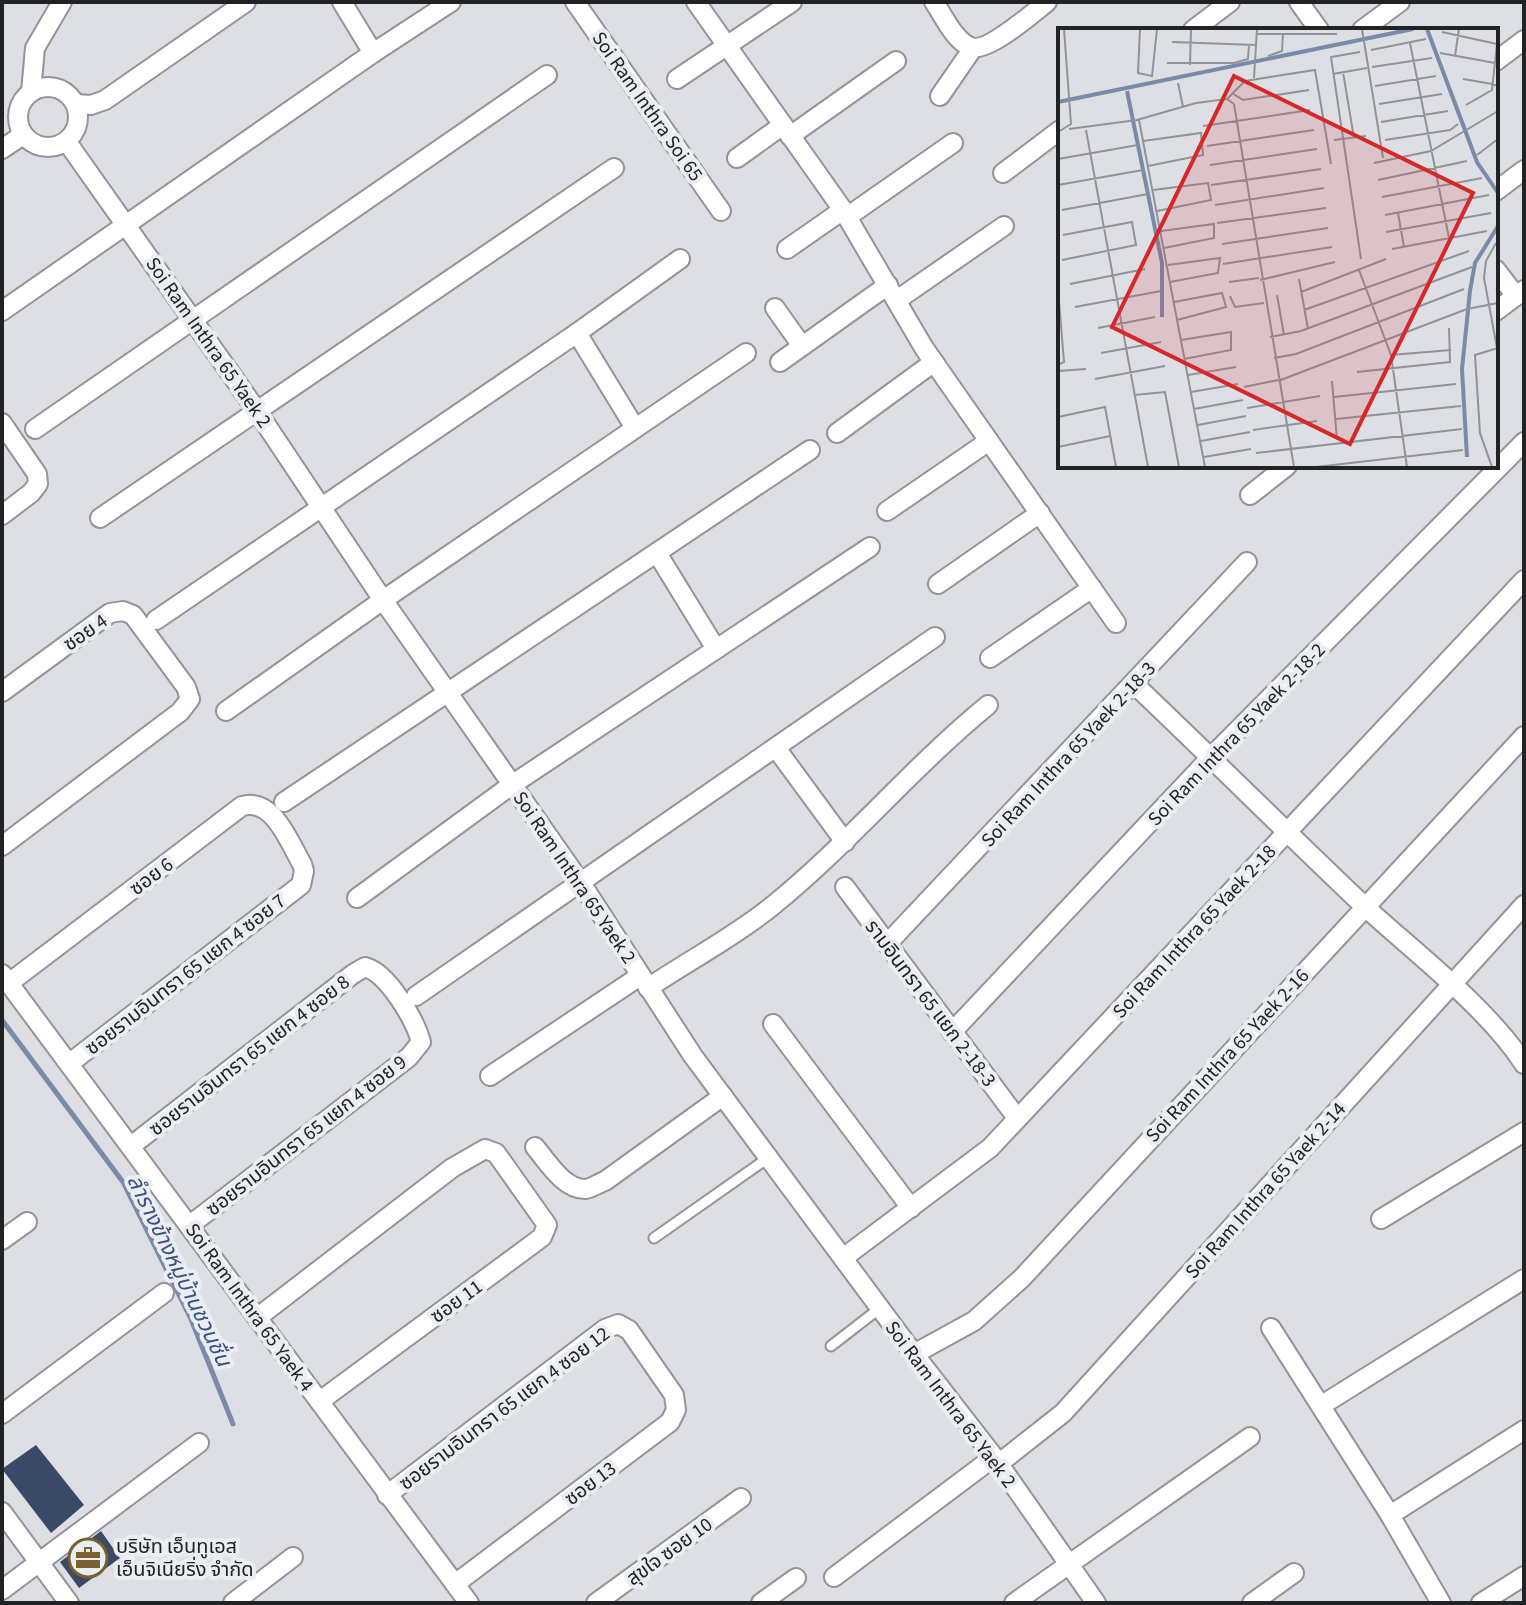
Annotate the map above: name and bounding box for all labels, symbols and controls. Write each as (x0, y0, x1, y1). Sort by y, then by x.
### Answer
street label: Soi Ram Inthra Soi 65 (585, 26, 709, 187)
inset map (1058, 28, 1498, 468)
street label: Soi Ram Inthra 65 Yaek 2 (139, 252, 278, 434)
street label: ซอย 4 (58, 607, 113, 658)
street label: Soi Ram Inthra 65 Yaek 2-18-2 (1142, 637, 1332, 833)
street label: Soi Ram Inthra 65 Yaek 2-18-3 (975, 656, 1162, 854)
street label: Soi Ram Inthra 65 Yaek 2 (506, 786, 642, 969)
street label: Soi Ram Inthra 65 Yaek 2-18 (1106, 838, 1283, 1025)
street label: ซอย 6 (124, 851, 179, 903)
street label: ซอยรามอินทรา 65 แยก 4 ซอย 7 (80, 888, 292, 1062)
street label: รามอินทรา 65 แยก 2-18-3 (858, 914, 1002, 1093)
street label: Soi Ram Inthra 65 Yaek 2-16 (1139, 962, 1316, 1149)
street label: ซอยรามอินทรา 65 แยก 4 ซอย 8 (144, 969, 356, 1143)
street label: ซอยรามอินทรา 65 แยก 4 ซอย 9 (201, 1049, 413, 1223)
street label: Soi Ram Inthra 65 Yaek 2-14 (1179, 1096, 1353, 1285)
water label: ลำรางข้างหมู่บ้านชวนชื่น (119, 1169, 240, 1373)
street label: Soi Ram Inthra 65 Yaek 4 (178, 1217, 320, 1398)
street label: ซอย 11 (425, 1273, 488, 1330)
street label: Soi Ram Inthra 65 Yaek 2 (878, 1315, 1022, 1494)
street label: ซอยรามอินทรา 65 แยก 4 ซอย 12 (393, 1320, 616, 1497)
street label: ซอย 13 (559, 1455, 622, 1513)
street label: สุขใจ ซอย 10 (621, 1511, 719, 1593)
place label: บริษัท เอ็นทูเอส เอ็นจิเนียริ่ง จำกัด (116, 1533, 254, 1584)
office icon: บริษัท เอ็นทูเอส เอ็นจิเนียริ่ง จำกัด (67, 1537, 109, 1579)

